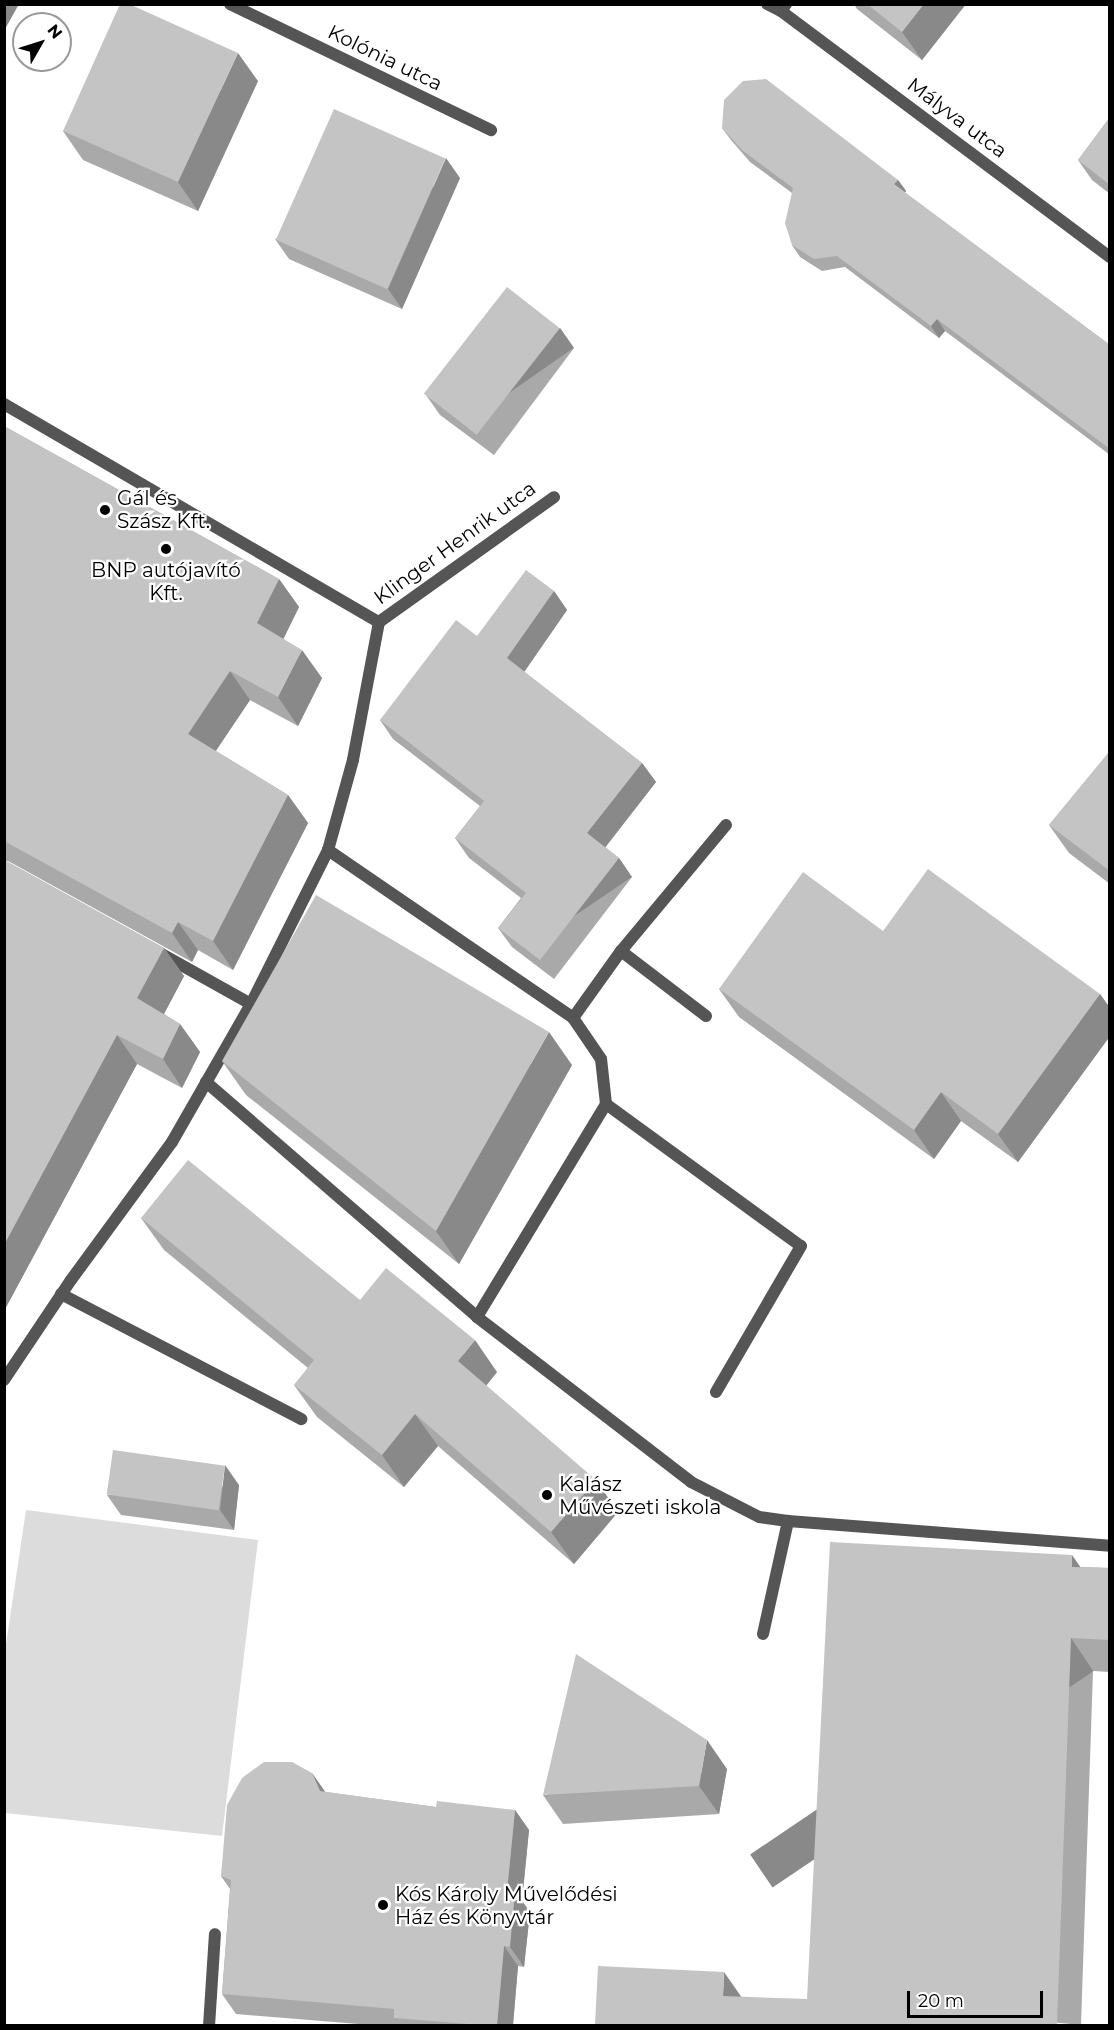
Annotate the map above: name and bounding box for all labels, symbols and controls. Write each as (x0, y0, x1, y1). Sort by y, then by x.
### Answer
north arrow (12, 12, 72, 72)
street label: Kolónia utca (324, 20, 446, 96)
text: N (43, 21, 66, 43)
street label: Mályva utca (902, 73, 1012, 163)
street label: Klinger Henrik utca (369, 476, 541, 610)
place label: Gál és Szász Kft. (117, 486, 210, 533)
marker: Gál és Szász Kft. (98, 503, 112, 517)
marker: BNP autójavító Kft. (159, 542, 173, 556)
place label: BNP autójavító Kft. (91, 558, 241, 605)
place label: Kalász Művészeti iskola (559, 1472, 721, 1519)
marker: Kalász Művészeti iskola (540, 1488, 554, 1502)
place label: Kós Károly Művelődési Ház és Könyvtár (395, 1882, 618, 1929)
marker: Kós Károly Művelődési Ház és Könyvtár (376, 1898, 390, 1912)
scale bar (910, 1979, 1046, 2017)
text: 20 m (918, 1990, 964, 2012)

